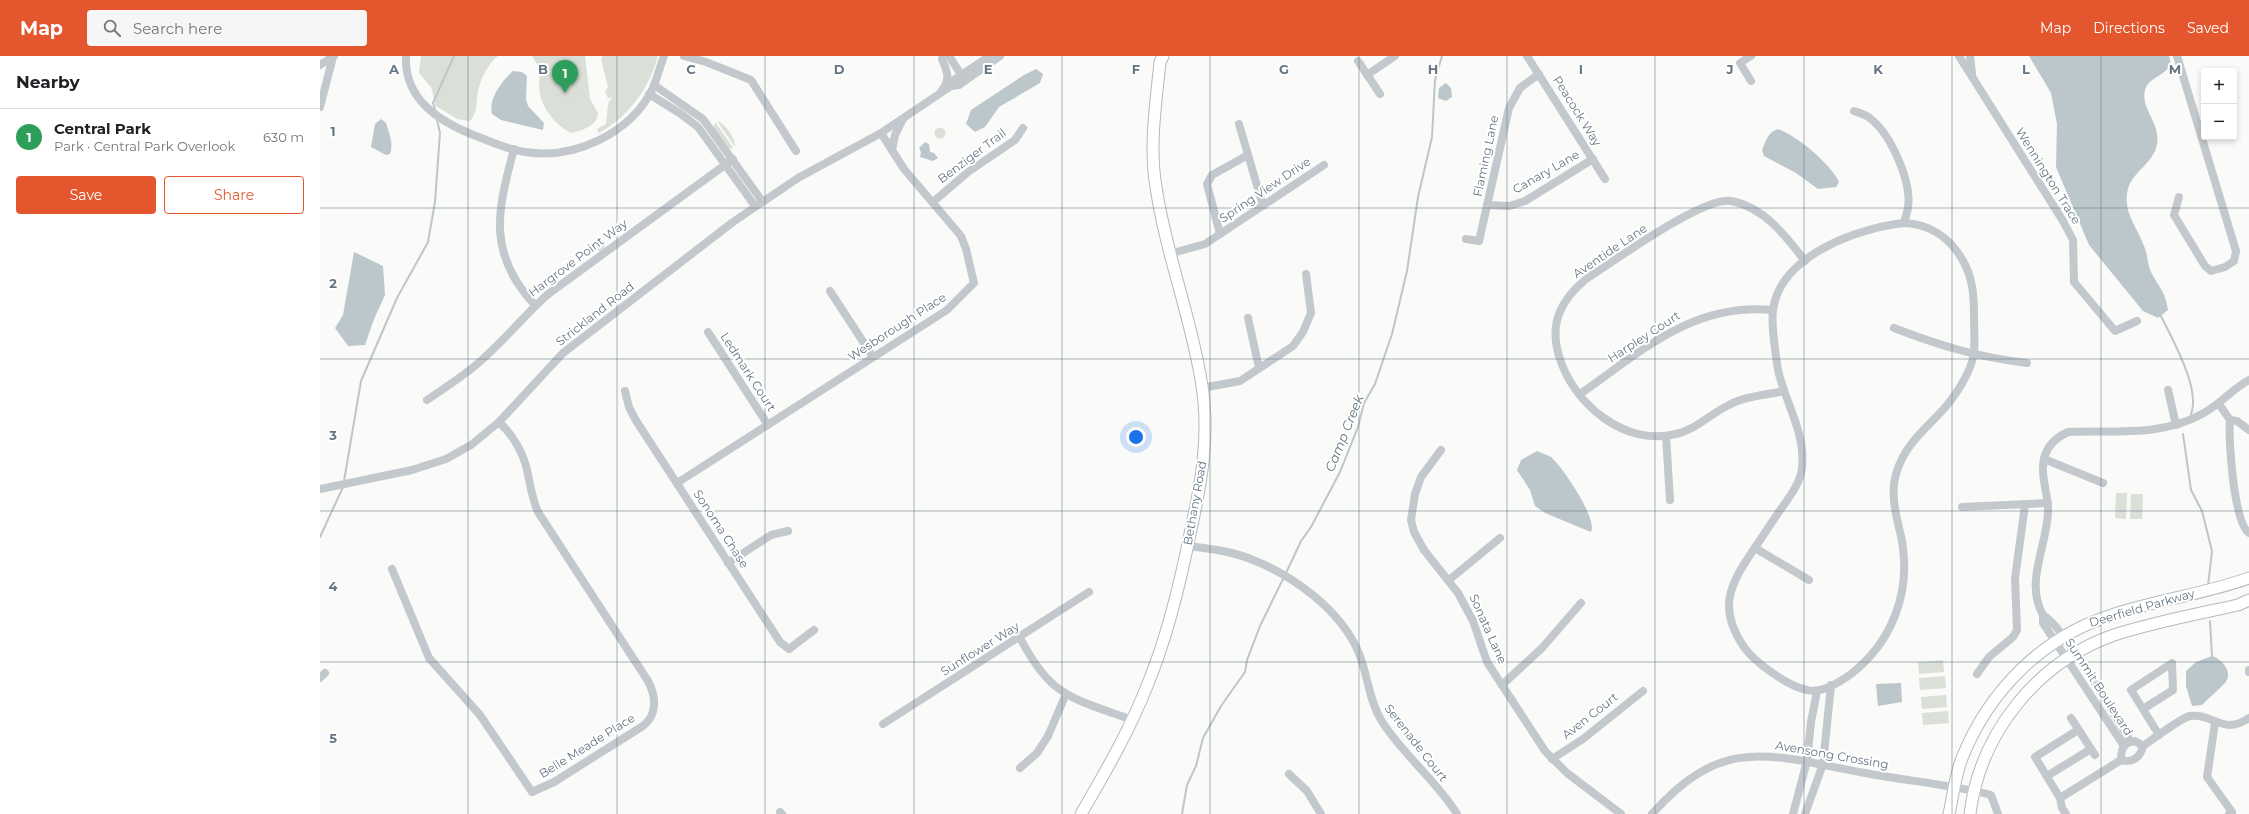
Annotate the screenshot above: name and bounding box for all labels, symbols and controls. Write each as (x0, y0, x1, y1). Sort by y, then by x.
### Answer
search box (87, 10, 367, 46)
text: Map (20, 17, 63, 40)
icon: search (101, 17, 123, 39)
text: Search here (133, 19, 222, 38)
text: Map (2040, 19, 2071, 37)
text: Directions (2093, 19, 2165, 37)
text: Saved (2187, 19, 2229, 37)
pin: 1 (552, 60, 578, 93)
text: A (388, 61, 400, 77)
text: B (538, 61, 548, 77)
text: C (686, 61, 696, 77)
text: D (834, 61, 845, 77)
text: E (984, 61, 993, 77)
text: F (1132, 61, 1140, 77)
text: G (1279, 61, 1289, 77)
text: H (1428, 61, 1438, 77)
text: I (1579, 61, 1583, 77)
text: J (1725, 61, 1734, 77)
text: K (1873, 61, 1883, 77)
text: L (2022, 61, 2030, 77)
text: M (2169, 61, 2181, 77)
map controls (2201, 68, 2237, 140)
button: + (2201, 68, 2237, 104)
text: Nearby (16, 72, 80, 92)
street label: Peacock Way (1550, 73, 1605, 149)
button: − (2201, 104, 2237, 140)
street label: Flaming Lane (1470, 114, 1501, 198)
text: Central Park (54, 119, 151, 138)
text: 1 (330, 123, 336, 139)
street label: Benziger Trail (935, 125, 1009, 186)
street label: Wennington Trace (2013, 125, 2084, 227)
text: 1 (26, 129, 32, 145)
text: 630 m (263, 129, 304, 145)
text: Park · Central Park Overlook (54, 138, 235, 154)
street label: Canary Lane (1510, 146, 1582, 197)
street label: Spring View Drive (1216, 154, 1313, 226)
button: Save (16, 176, 156, 214)
button: Share (164, 176, 304, 214)
street label: Hargrove Point Way (525, 215, 630, 300)
street label: Aventide Lane (1570, 220, 1650, 281)
text: 2 (329, 275, 337, 291)
street label: Strickland Road (553, 278, 637, 349)
street label: Wesborough Place (845, 289, 949, 364)
street label: Harpley Court (1605, 308, 1683, 366)
street label: Ledmark Court (717, 330, 780, 414)
water label: Camp Creek (1321, 391, 1367, 474)
text: 3 (328, 427, 337, 443)
your location (1126, 427, 1146, 447)
street label: Bethany Road (1180, 460, 1209, 546)
street label: Sonoma Chase (691, 487, 752, 571)
text: 4 (329, 578, 338, 594)
street label: Deerfield Parkway (2087, 585, 2197, 630)
street label: Sonata Lane (1466, 592, 1510, 666)
street label: Sunflower Way (938, 618, 1022, 679)
street label: Summit Boulevard (2062, 635, 2137, 738)
street label: Aven Court (1559, 689, 1621, 742)
street label: Serenade Court (1382, 701, 1451, 784)
street label: Belle Meade Place (536, 710, 637, 781)
text: 5 (329, 730, 337, 746)
street label: Avensong Crossing (1774, 737, 1890, 772)

